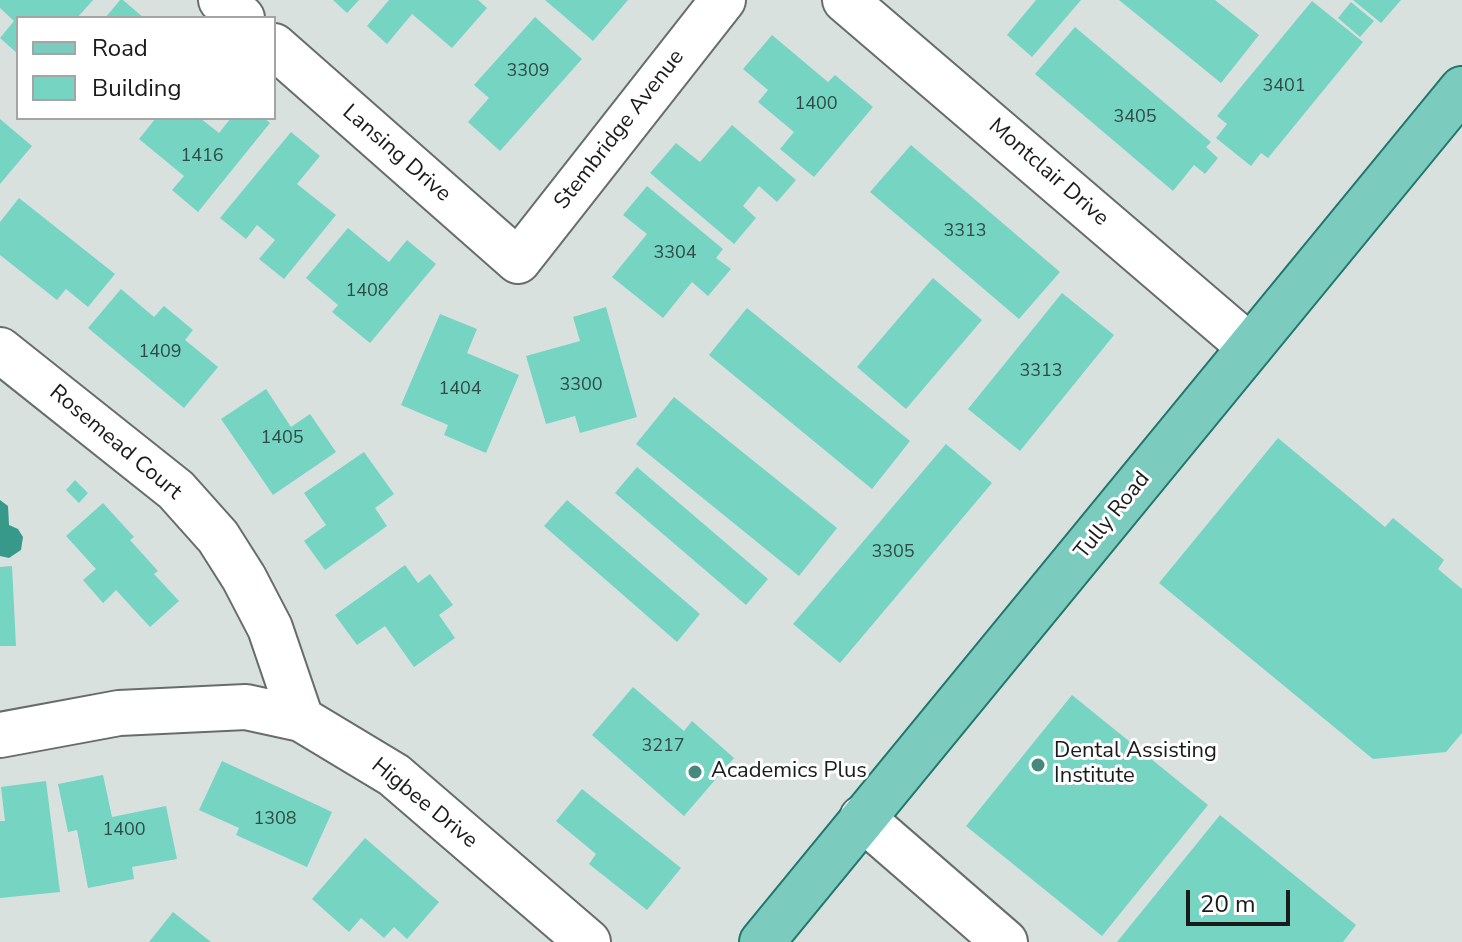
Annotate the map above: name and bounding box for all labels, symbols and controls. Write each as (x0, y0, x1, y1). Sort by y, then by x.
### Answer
legend (16, 16, 276, 120)
text: Road (92, 32, 148, 64)
street label: Stembridge Avenue (549, 45, 691, 215)
house number: 3309 (506, 61, 550, 83)
text: Building (92, 72, 182, 104)
house number: 3401 (1262, 76, 1306, 98)
house number: 1400 (794, 94, 838, 116)
street label: Lansing Drive (336, 100, 456, 208)
house number: 3405 (1113, 107, 1157, 129)
street label: Montclair Drive (983, 114, 1113, 232)
house number: 1416 (180, 146, 224, 168)
house number: 3313 (943, 221, 987, 243)
house number: 3304 (653, 243, 697, 265)
house number: 1408 (345, 281, 389, 303)
house number: 1409 (138, 342, 182, 364)
house number: 3313 (1019, 361, 1063, 383)
house number: 3300 (559, 375, 603, 397)
house number: 1404 (438, 379, 482, 401)
street label: Rosemead Court (44, 380, 186, 506)
house number: 1405 (260, 428, 304, 450)
street label: Tully Road (1070, 467, 1156, 565)
house number: 3305 (871, 542, 915, 564)
house number: 3217 (641, 736, 685, 758)
place label: Dental Assisting Institute (1054, 739, 1217, 790)
street label: Higbee Drive (366, 753, 482, 855)
marker: Dental Assisting Institute (1029, 756, 1047, 774)
place label: Academics Plus (711, 759, 867, 785)
marker: Academics Plus (686, 763, 704, 781)
house number: 1308 (253, 809, 297, 831)
house number: 1400 (102, 820, 146, 842)
scale bar (1190, 874, 1294, 924)
text: 20 m (1200, 888, 1256, 920)

